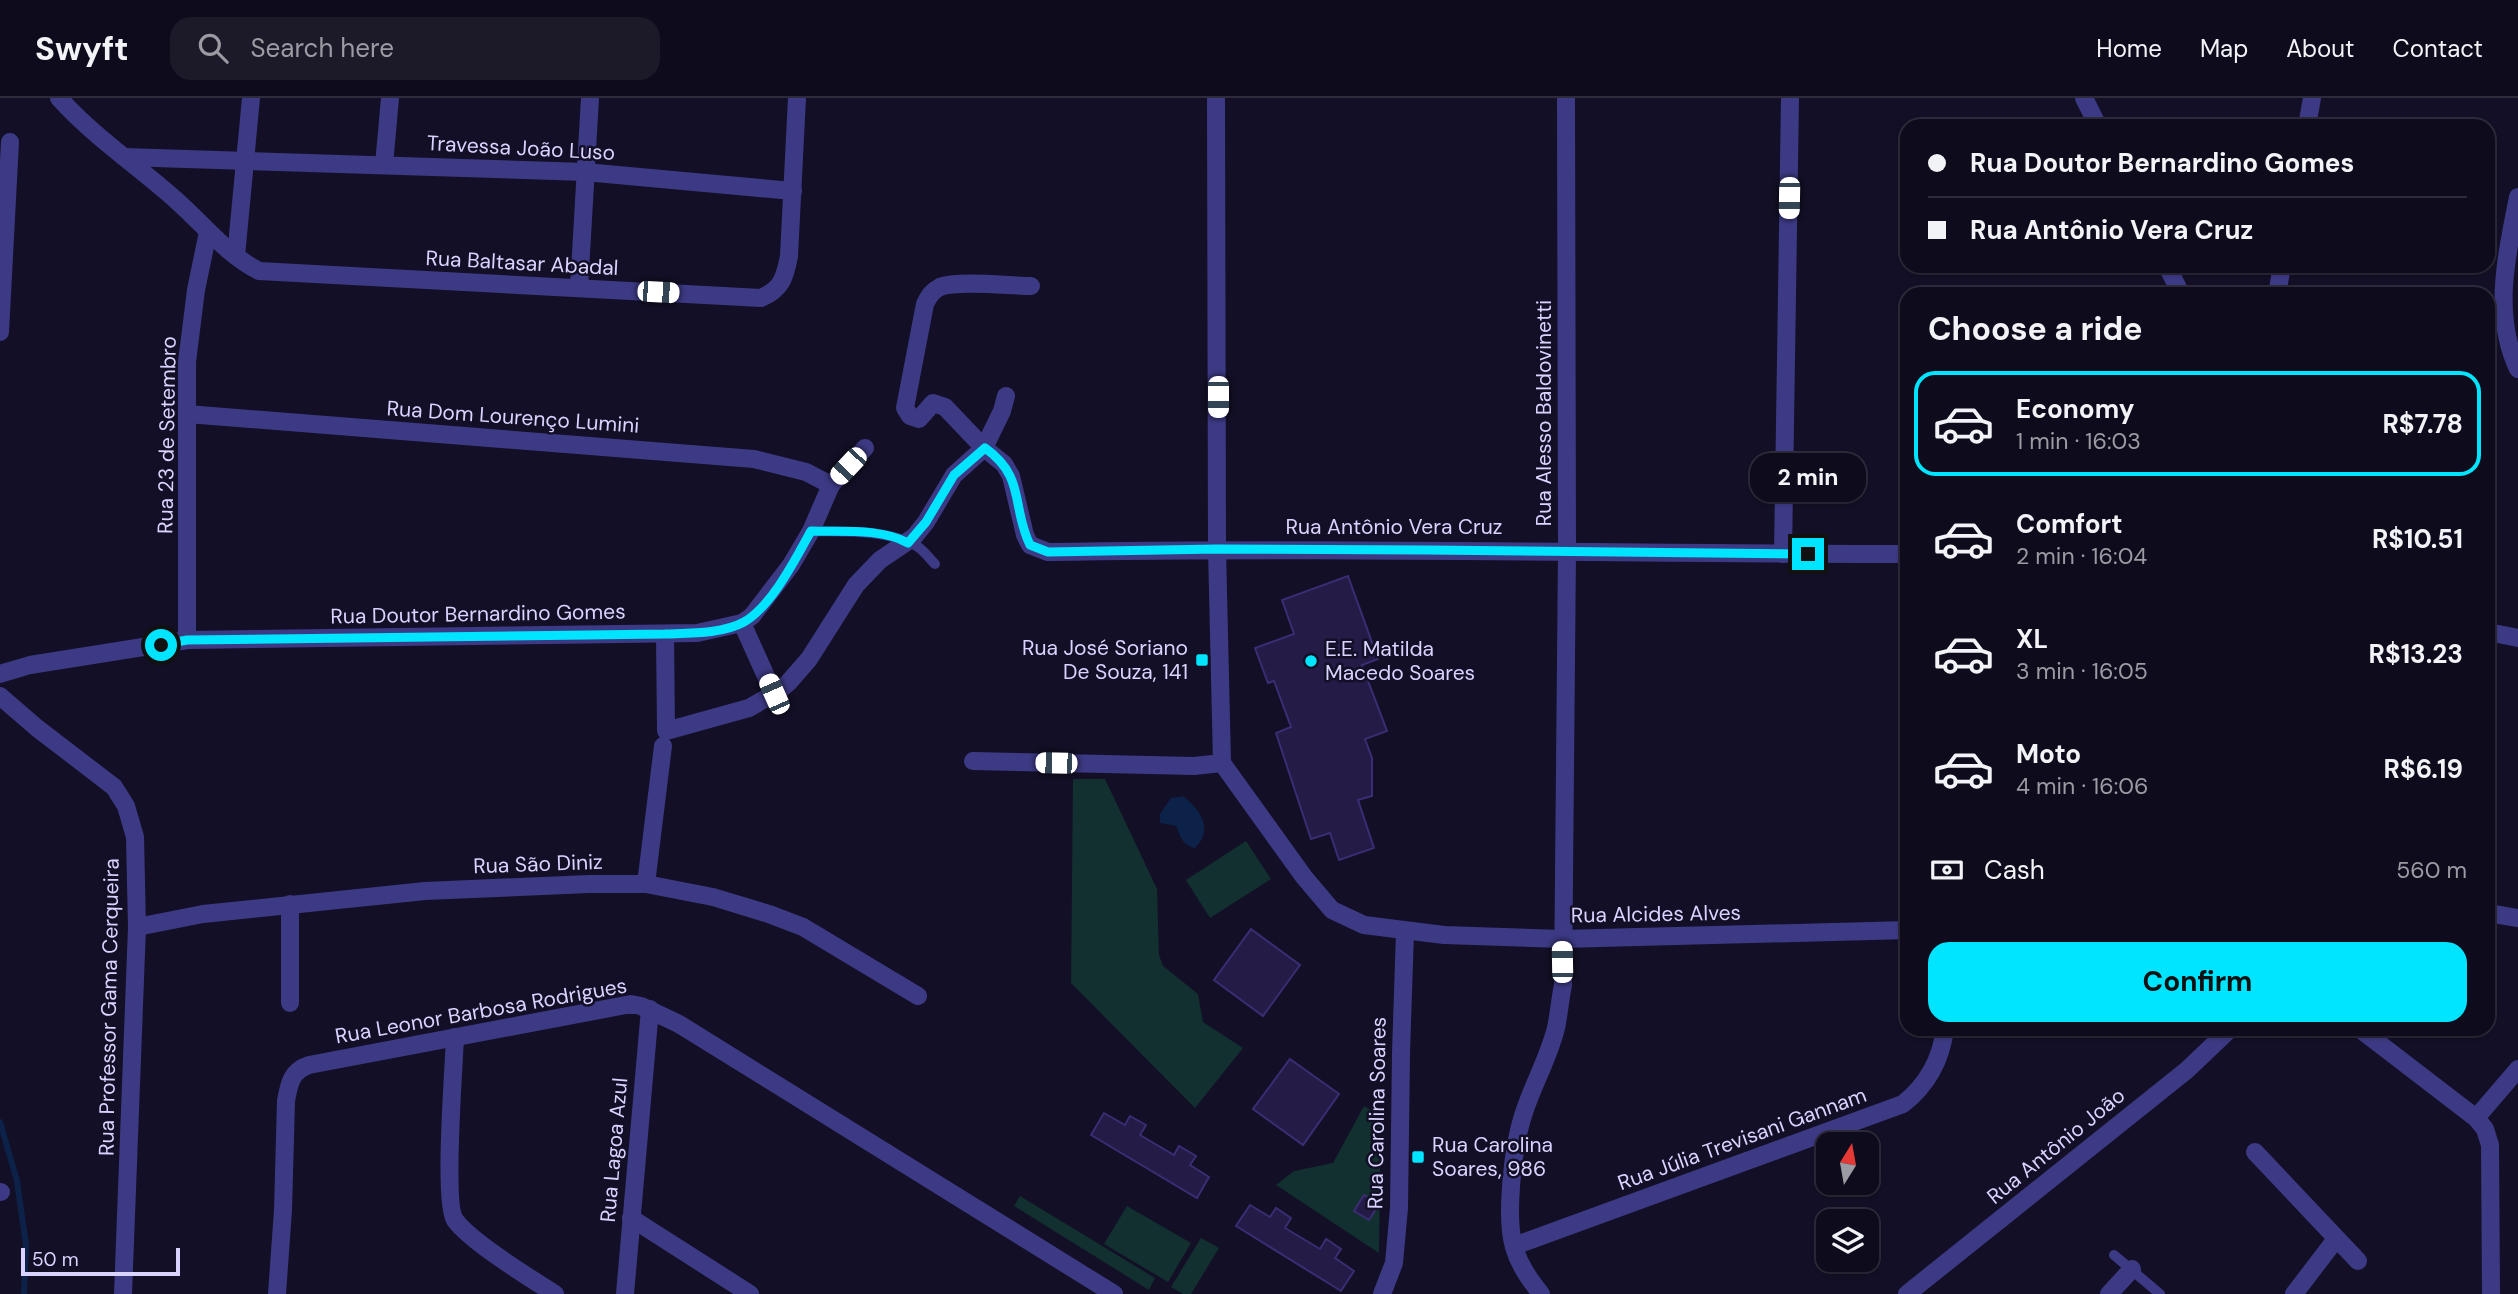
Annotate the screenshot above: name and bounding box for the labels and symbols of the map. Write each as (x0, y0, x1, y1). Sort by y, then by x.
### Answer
street label: Travessa João Luso (426, 129, 616, 167)
car (1779, 177, 1800, 219)
street label: Rua Baltasar Abadal (425, 244, 619, 282)
car (637, 280, 680, 304)
street label: Rua Alesso Baldovinetti (1530, 300, 1558, 526)
street label: Rua 23 de Setembro (151, 336, 183, 534)
car (1208, 376, 1229, 418)
street label: Rua Dom Lourenço Lumini (386, 394, 640, 440)
car (826, 443, 871, 489)
callout: 2 min (1750, 452, 1866, 502)
street label: Rua Antônio Vera Cruz (1286, 513, 1502, 541)
route end (1792, 538, 1824, 570)
street label: Rua Doutor Bernardino Gomes (330, 597, 626, 631)
route start (145, 629, 177, 661)
place label: Rua José Soriano De Souza, 141 (1022, 634, 1188, 686)
place label: E.E. Matilda Macedo Soares (1325, 635, 1475, 687)
marker: Rua José Soriano De Souza, 141 (1194, 652, 1210, 668)
marker: E.E. Matilda Macedo Soares (1303, 653, 1319, 669)
car (756, 671, 793, 717)
car (1035, 752, 1078, 774)
street label: Rua São Diniz (473, 848, 603, 880)
street label: Rua Professor Gama Cerqueira (92, 858, 126, 1156)
street label: Rua Alcides Alves (1571, 899, 1741, 929)
car (1552, 941, 1573, 983)
street label: Rua Leonor Barbosa Rodrigues (333, 972, 629, 1050)
street label: Rua Carolina Soares (1361, 1017, 1393, 1209)
street label: Rua Lagoa Azul (594, 1077, 634, 1223)
street label: Rua Júlia Trevisani Gannam (1614, 1081, 1870, 1197)
street label: Rua Antônio João (1981, 1082, 2131, 1210)
place label: Rua Carolina Soares, 986 (1432, 1131, 1553, 1183)
north arrow (1816, 1132, 1880, 1195)
marker: Rua Carolina Soares, 986 (1410, 1149, 1426, 1165)
scale bar (21, 1245, 180, 1277)

